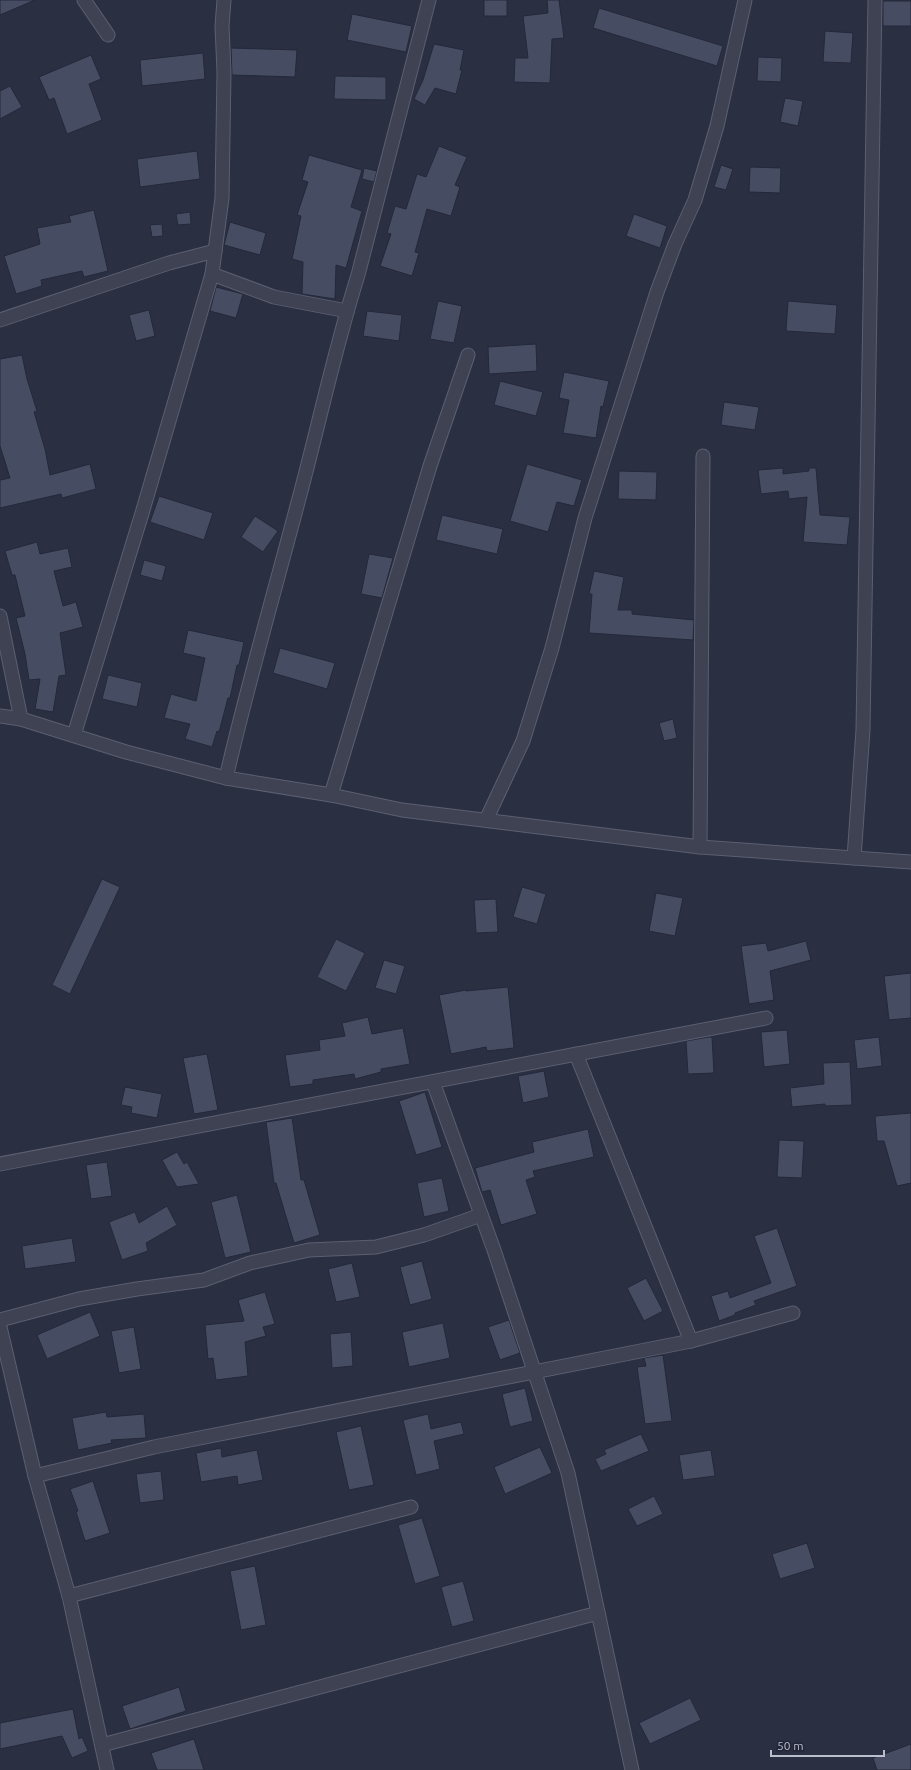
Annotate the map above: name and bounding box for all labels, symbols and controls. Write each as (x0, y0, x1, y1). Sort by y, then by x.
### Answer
scale bar (771, 1732, 884, 1758)
text: 50 m (777, 1739, 804, 1752)

